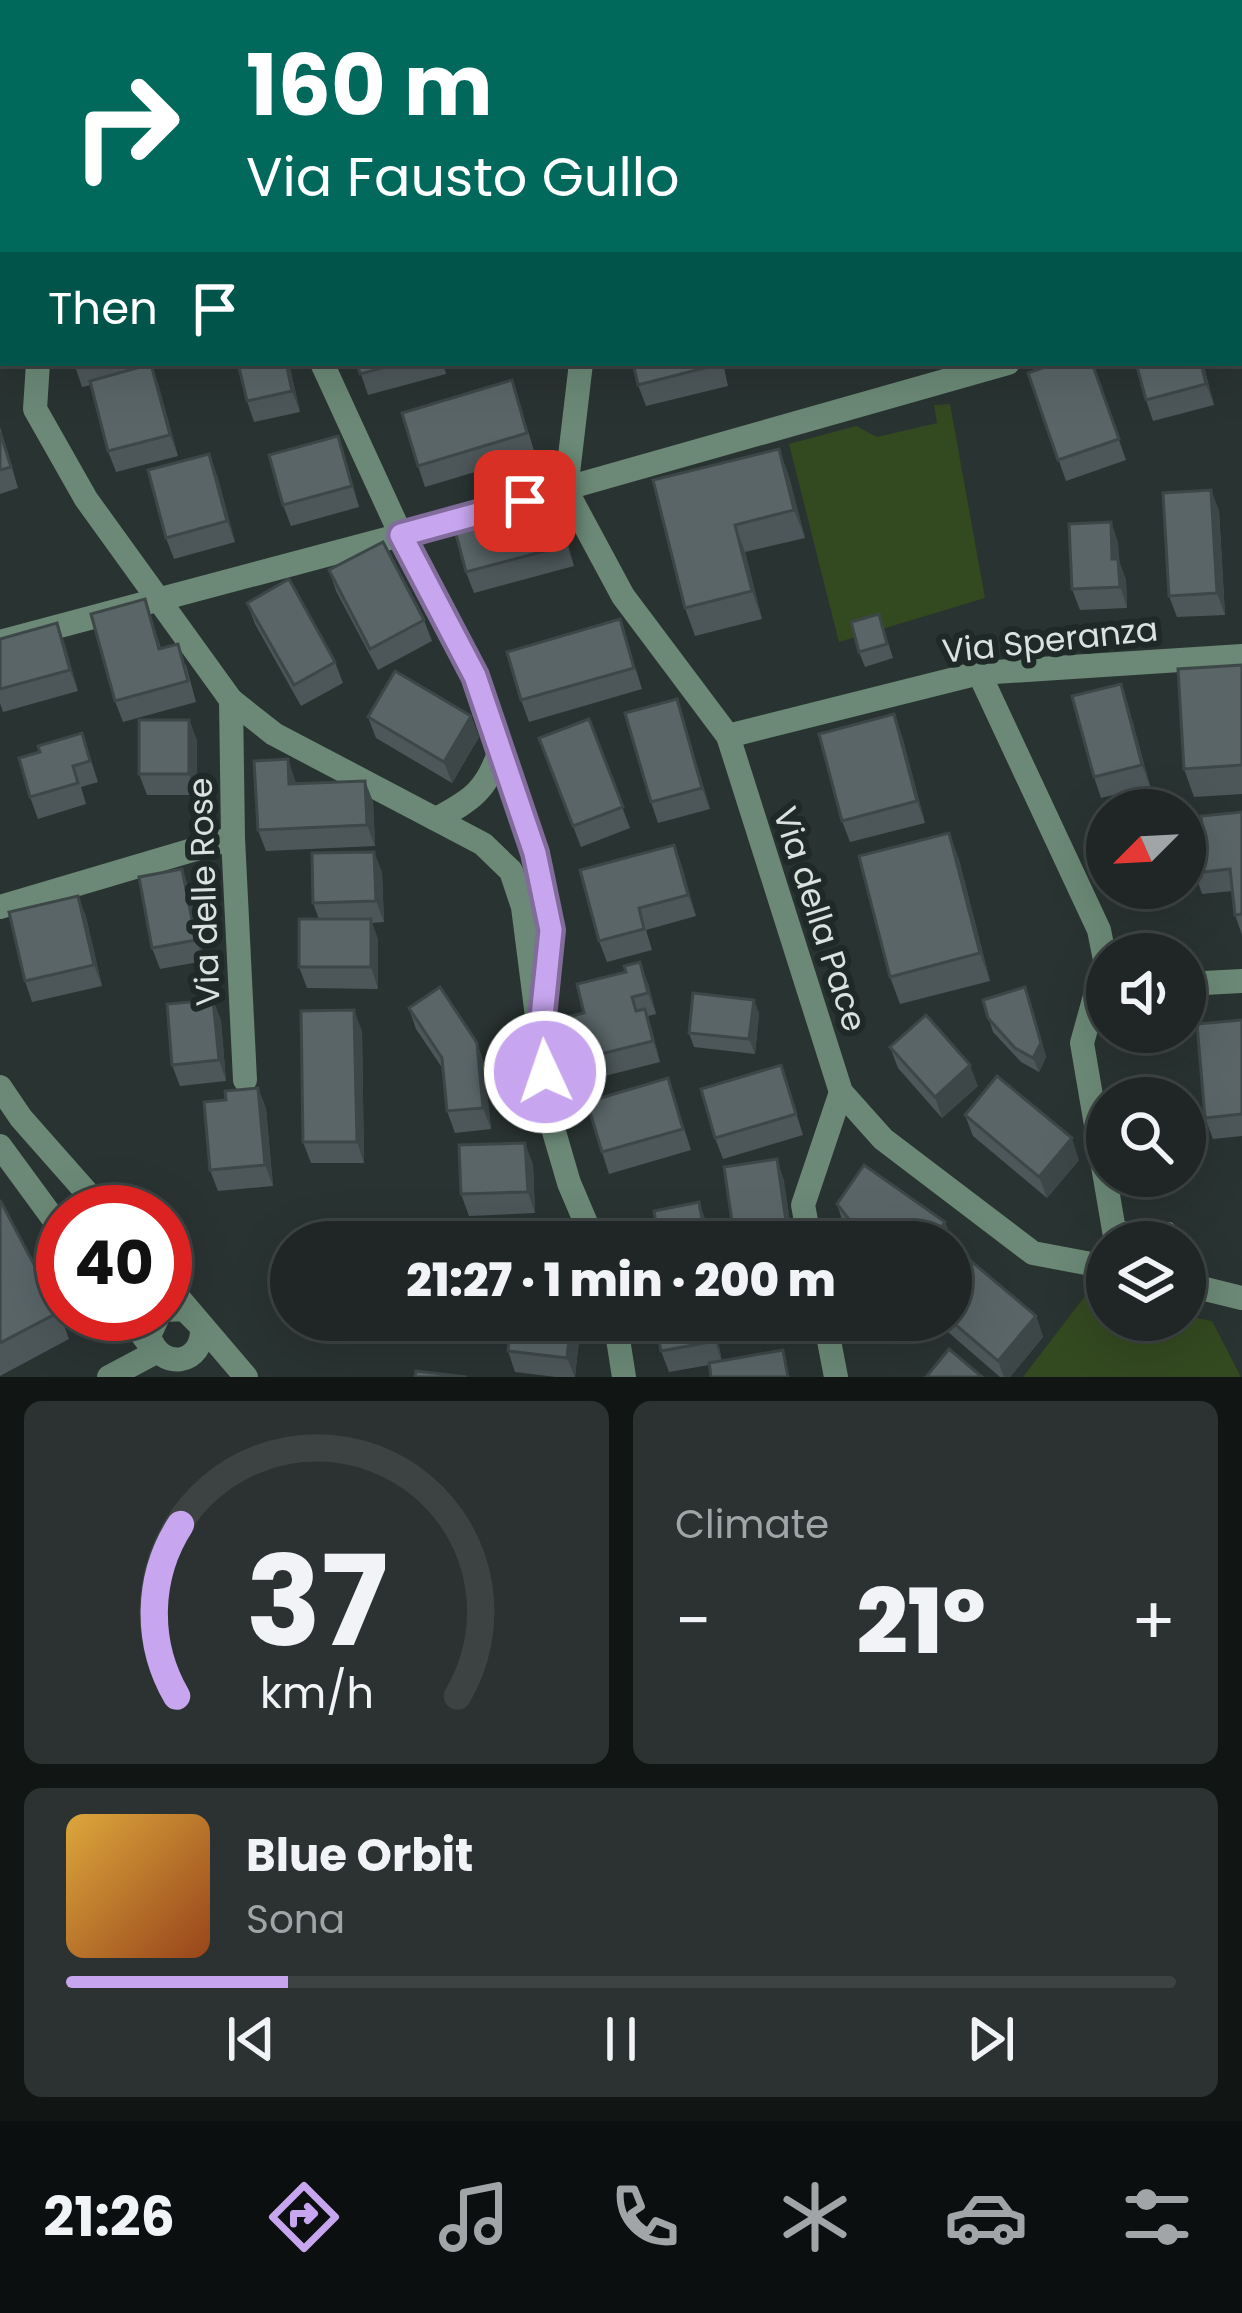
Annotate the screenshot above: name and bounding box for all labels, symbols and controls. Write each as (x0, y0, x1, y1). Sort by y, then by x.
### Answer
text: 160 m (246, 27, 493, 144)
icon: right (48, 48, 204, 204)
text: Via Fausto Gullo (246, 139, 680, 215)
icon: arrive (182, 276, 248, 342)
text: Then (48, 277, 158, 340)
pin (474, 450, 576, 552)
icon: arrive (492, 468, 558, 534)
street label: Via Speranza (940, 605, 1160, 675)
street label: Via delle Rose (177, 777, 231, 1007)
north arrow (1086, 789, 1206, 909)
map controls (1086, 789, 1206, 1341)
street label: Via della Pace (762, 801, 878, 1037)
button: sound (1086, 933, 1206, 1053)
position arrow (482, 1009, 608, 1135)
button: search (1086, 1077, 1206, 1197)
speed limit sign: 40 (36, 1185, 192, 1341)
button: layers (1086, 1221, 1206, 1341)
text: 21:27 · 1 min · 200 m (406, 1249, 836, 1312)
text: Climate (675, 1497, 829, 1552)
text: 37 (245, 1514, 388, 1689)
text: 21° (857, 1558, 986, 1685)
text: − (675, 1575, 711, 1667)
text: + (1131, 1575, 1176, 1667)
text: km/h (259, 1662, 374, 1722)
text: Blue Orbit (246, 1824, 473, 1887)
text: Sona (246, 1892, 345, 1947)
icon: previous (218, 2006, 284, 2072)
icon: pause (588, 2006, 654, 2072)
icon: next (958, 2006, 1024, 2072)
icon: directions (262, 2175, 346, 2259)
icon: music (432, 2175, 516, 2259)
icon: phone (603, 2175, 687, 2259)
icon: climate (773, 2175, 857, 2259)
icon: car (944, 2175, 1028, 2259)
icon: filters (1115, 2175, 1199, 2259)
text: 21:26 (43, 2179, 175, 2255)

